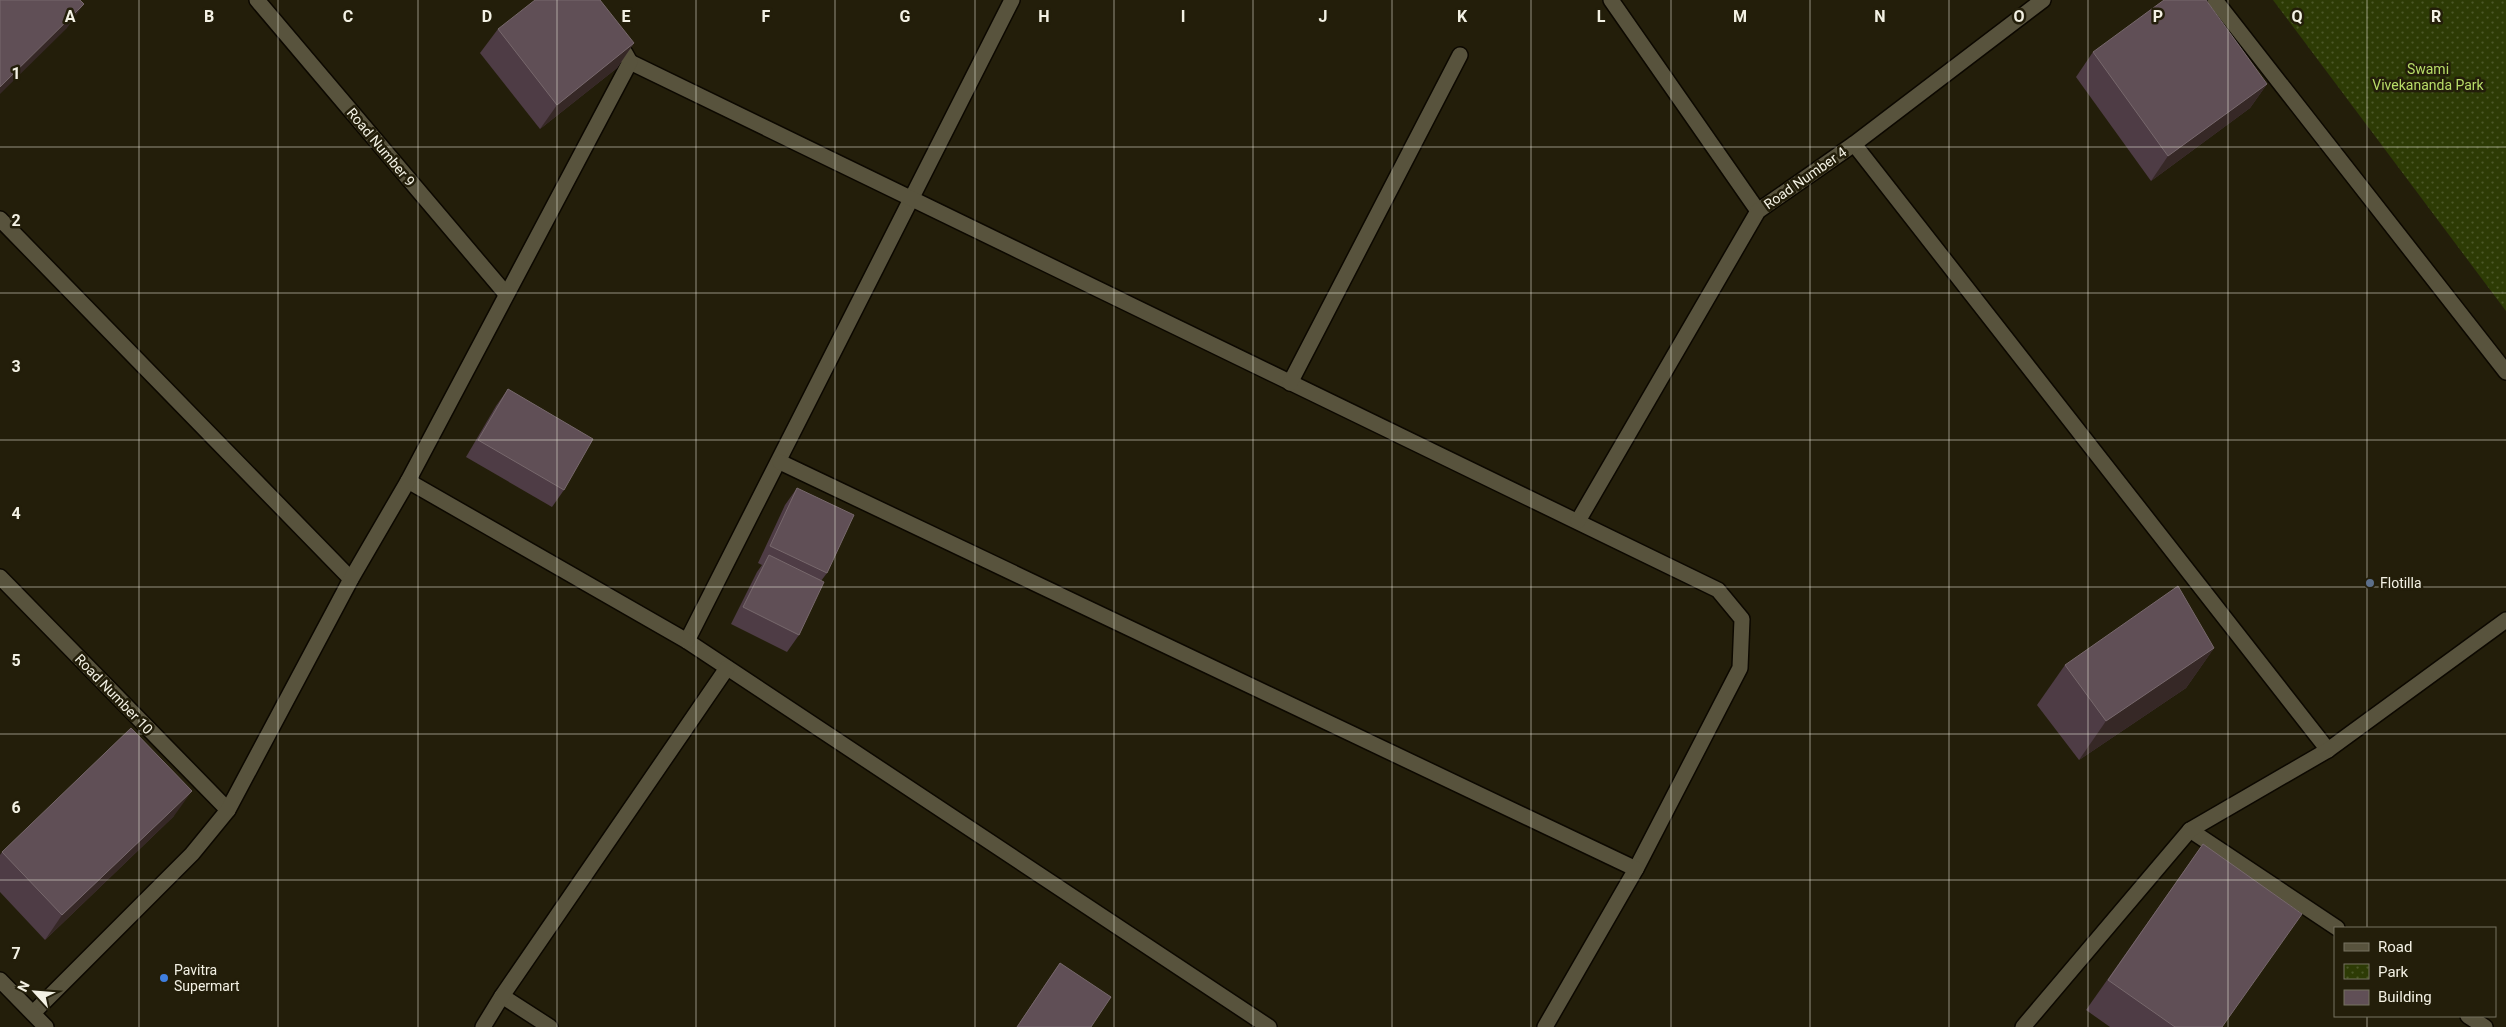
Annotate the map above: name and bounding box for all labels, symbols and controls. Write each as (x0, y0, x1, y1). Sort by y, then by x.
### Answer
text: A (65, 7, 76, 26)
text: B (204, 7, 214, 26)
text: C (343, 7, 353, 26)
text: D (482, 7, 492, 26)
text: E (622, 7, 631, 26)
text: F (762, 7, 771, 26)
text: G (900, 7, 911, 26)
text: H (1038, 7, 1050, 26)
text: I (1181, 7, 1185, 26)
text: J (1319, 7, 1327, 26)
text: K (1457, 7, 1468, 26)
text: L (1597, 7, 1606, 26)
text: M (1733, 7, 1747, 26)
text: N (1874, 7, 1886, 26)
text: O (2013, 7, 2025, 26)
text: P (2153, 7, 2163, 26)
text: Q (2291, 7, 2303, 26)
text: R (2431, 7, 2441, 26)
park label: Swami Vivekananda Park (2372, 61, 2485, 93)
text: 1 (11, 64, 21, 83)
street label: Road Number 9 (344, 105, 418, 189)
street label: Road Number 4 (1761, 144, 1849, 212)
text: 2 (11, 211, 21, 230)
text: 3 (11, 357, 21, 376)
text: 4 (11, 504, 21, 523)
place label: Flotilla (2380, 575, 2422, 591)
marker: Flotilla (2364, 577, 2376, 589)
text: 5 (11, 651, 21, 670)
street label: Road Number 10 (72, 651, 156, 737)
text: 6 (11, 798, 21, 817)
legend (2334, 927, 2496, 1017)
text: Road (2378, 938, 2412, 956)
text: 7 (11, 944, 21, 963)
place label: Pavitra Supermart (174, 962, 240, 994)
text: Park (2378, 963, 2409, 981)
north arrow (10, 967, 60, 1017)
marker: Pavitra Supermart (158, 972, 170, 984)
text: N (14, 978, 33, 994)
text: Building (2378, 988, 2432, 1006)

